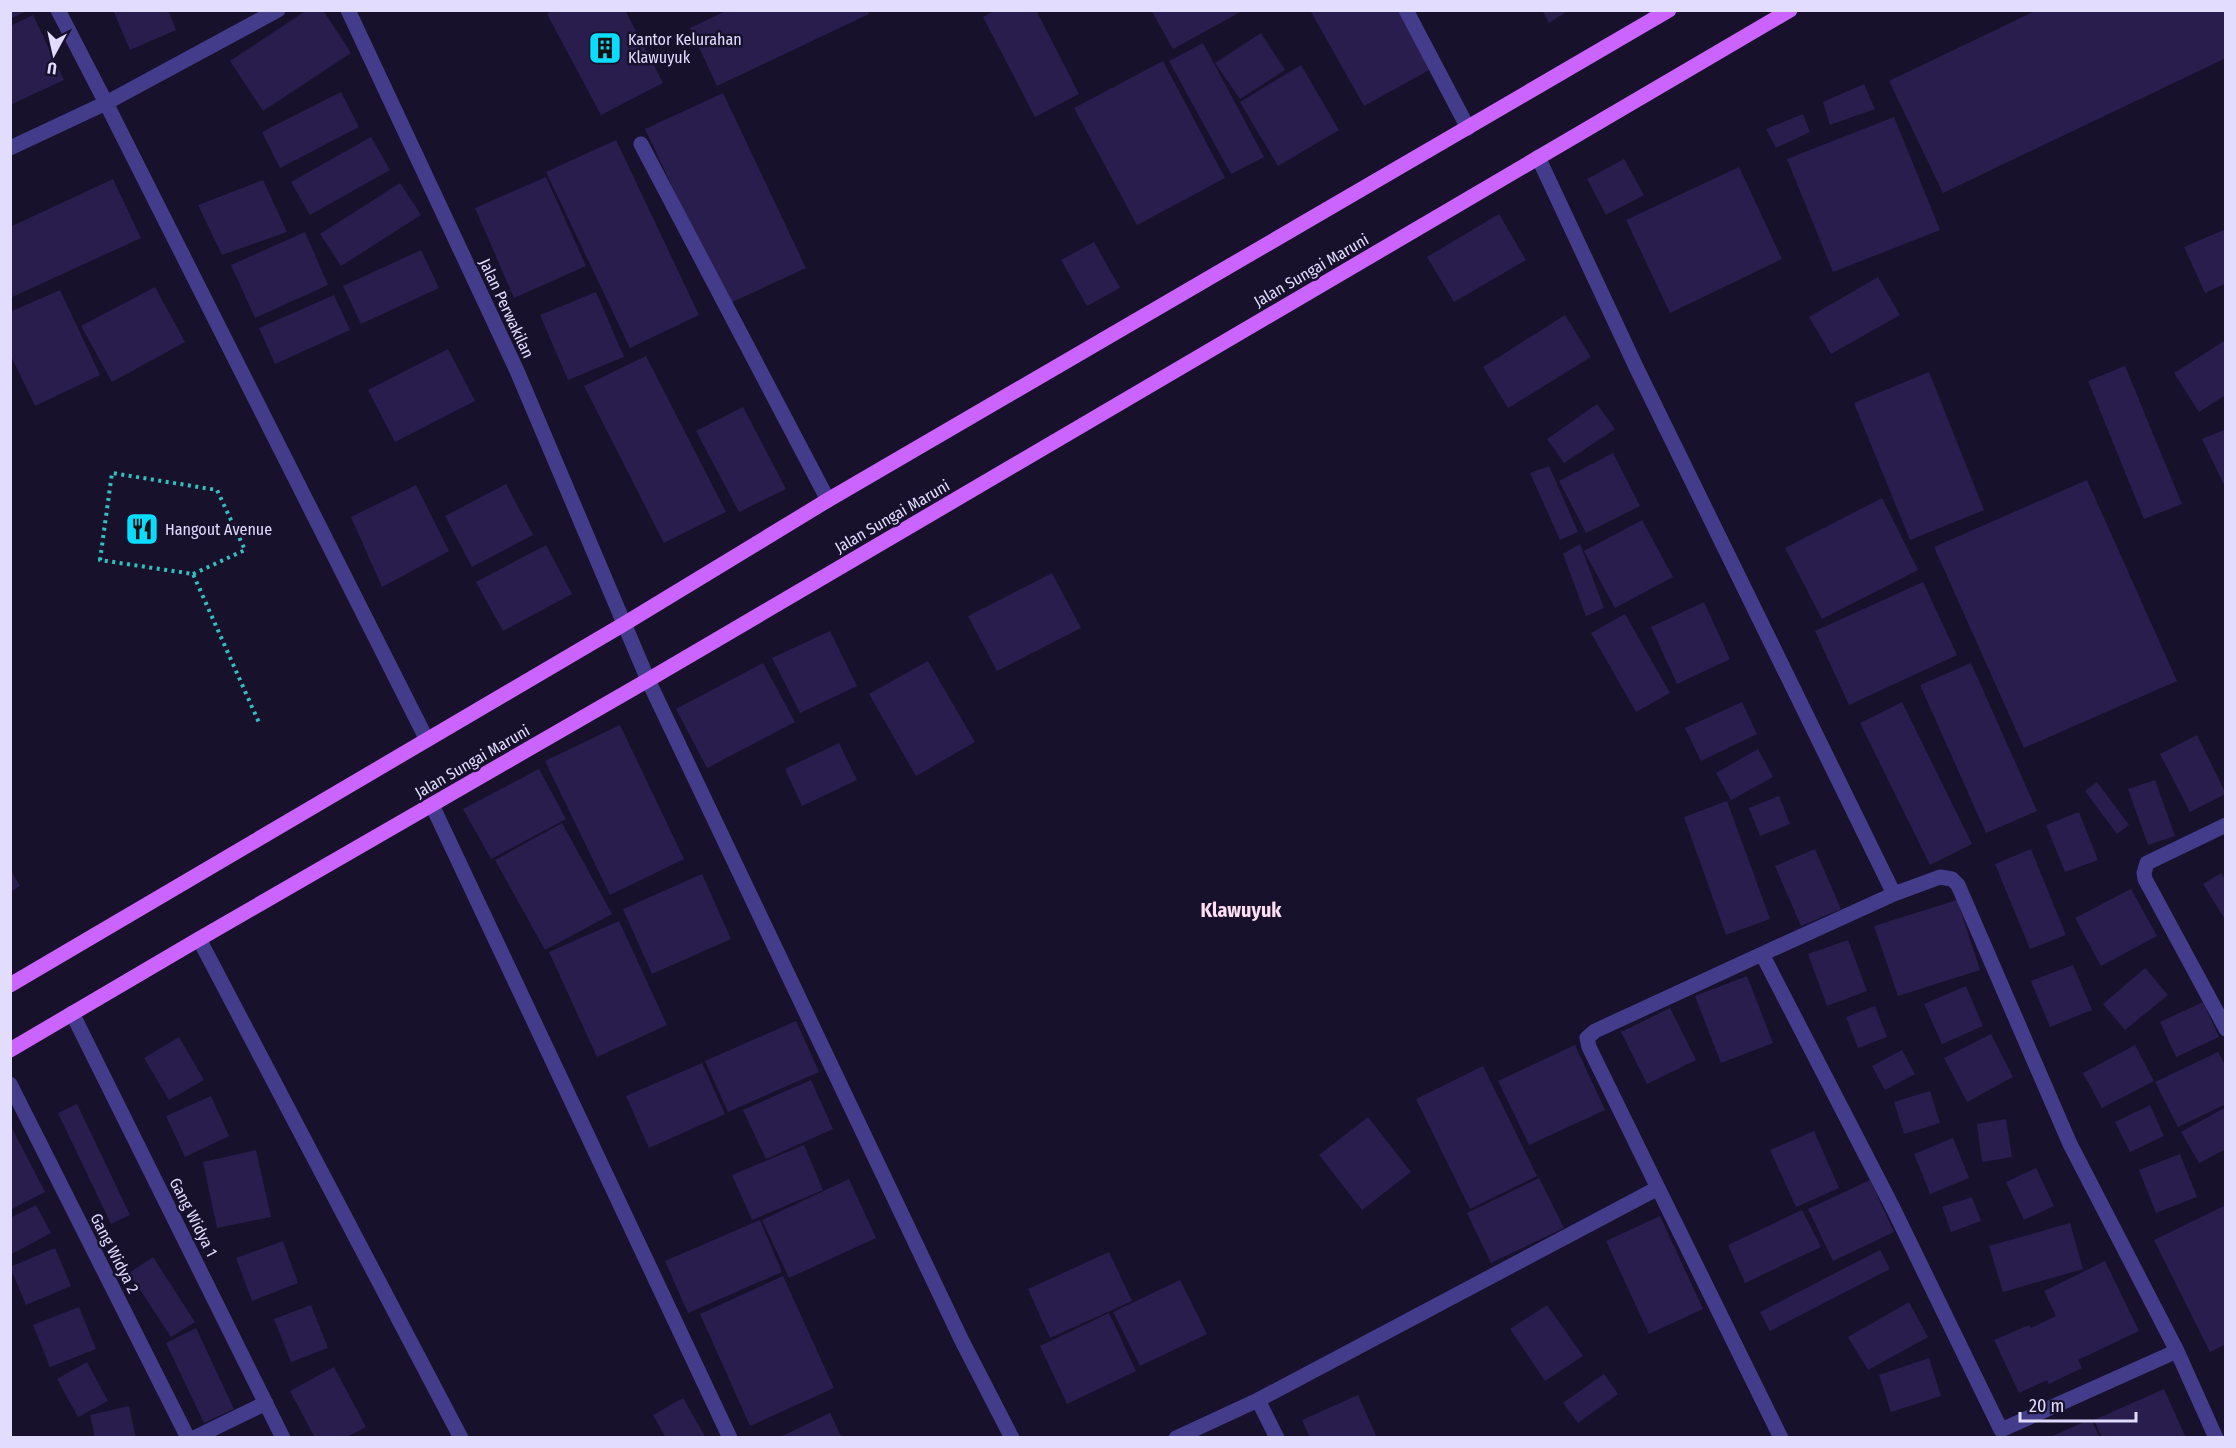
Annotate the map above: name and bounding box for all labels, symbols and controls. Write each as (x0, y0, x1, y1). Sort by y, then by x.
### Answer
north arrow (24, 24, 84, 84)
building icon: Kantor Kelurahan Klawuyuk (587, 30, 623, 66)
place label: Kantor Kelurahan Klawuyuk (628, 30, 742, 67)
text: U (46, 58, 58, 78)
street label: Jalan Sungai Maruni (1250, 230, 1372, 311)
street label: Jalan Perwakilan (475, 255, 538, 361)
street label: Jalan Sungai Maruni (831, 476, 953, 557)
restaurant icon: Hangout Avenue (124, 511, 160, 547)
place label: Hangout Avenue (165, 520, 272, 539)
street label: Jalan Sungai Maruni (411, 721, 533, 802)
district label: Klawuyuk (1200, 898, 1282, 922)
street label: Gang Widya 1 (166, 1175, 222, 1260)
street label: Gang Widya 2 (86, 1210, 143, 1296)
scale bar (2020, 1385, 2136, 1423)
text: 20 m (2029, 1395, 2064, 1417)

